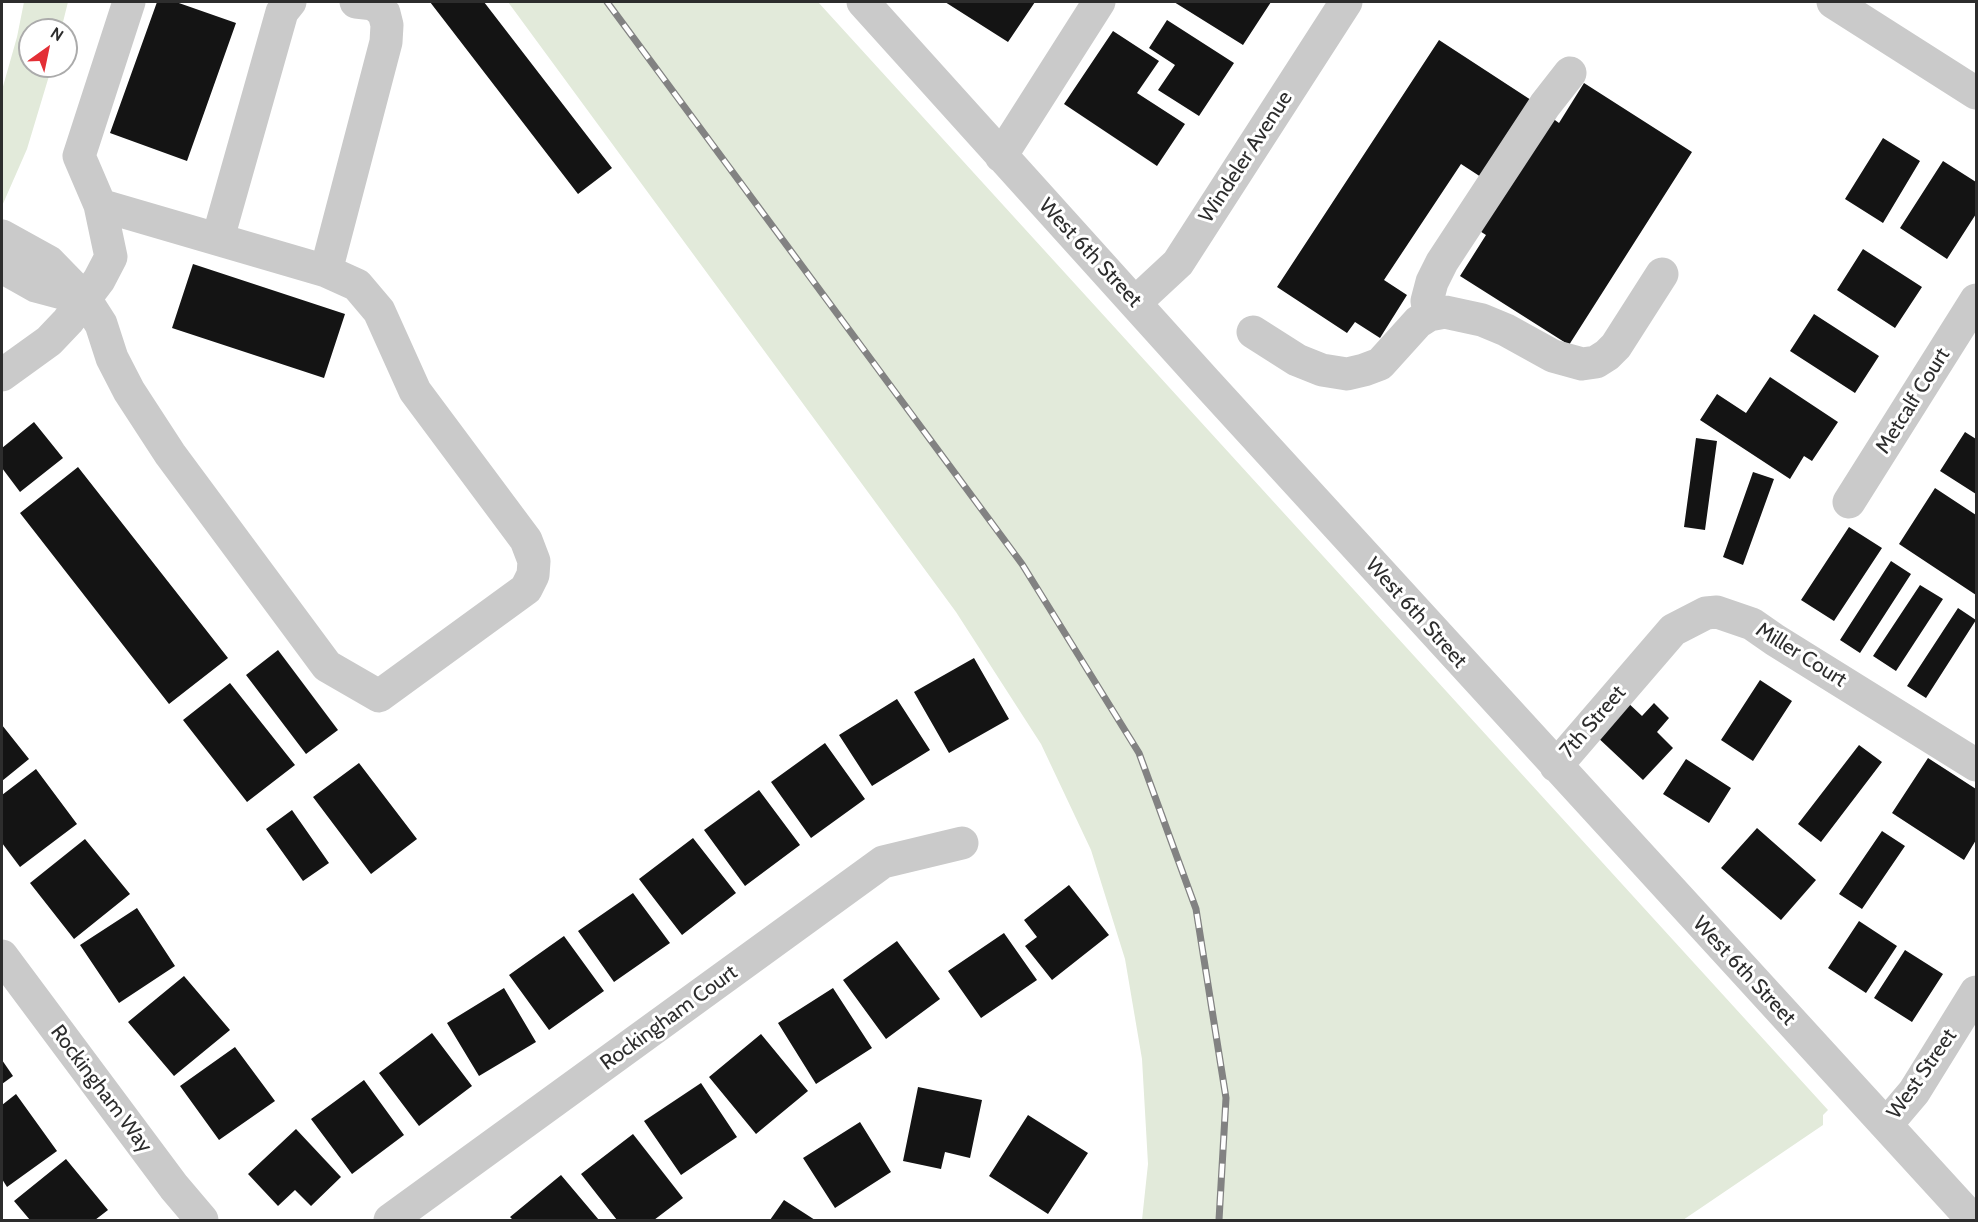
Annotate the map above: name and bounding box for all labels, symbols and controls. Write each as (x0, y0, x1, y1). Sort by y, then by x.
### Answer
north arrow (18, 18, 78, 78)
text: N (47, 23, 67, 45)
street label: Windeler Avenue (1194, 86, 1298, 228)
street label: West 6th Street (1033, 193, 1147, 313)
street label: Metcalf Court (1871, 344, 1955, 458)
street label: West 6th Street (1360, 553, 1472, 673)
street label: Miller Court (1751, 617, 1851, 693)
street label: 7th Street (1555, 681, 1631, 763)
street label: West 6th Street (1687, 911, 1801, 1031)
street label: Rockingham Court (596, 960, 742, 1076)
street label: Rockingham Way (45, 1020, 157, 1158)
street label: West Street (1882, 1024, 1962, 1124)

